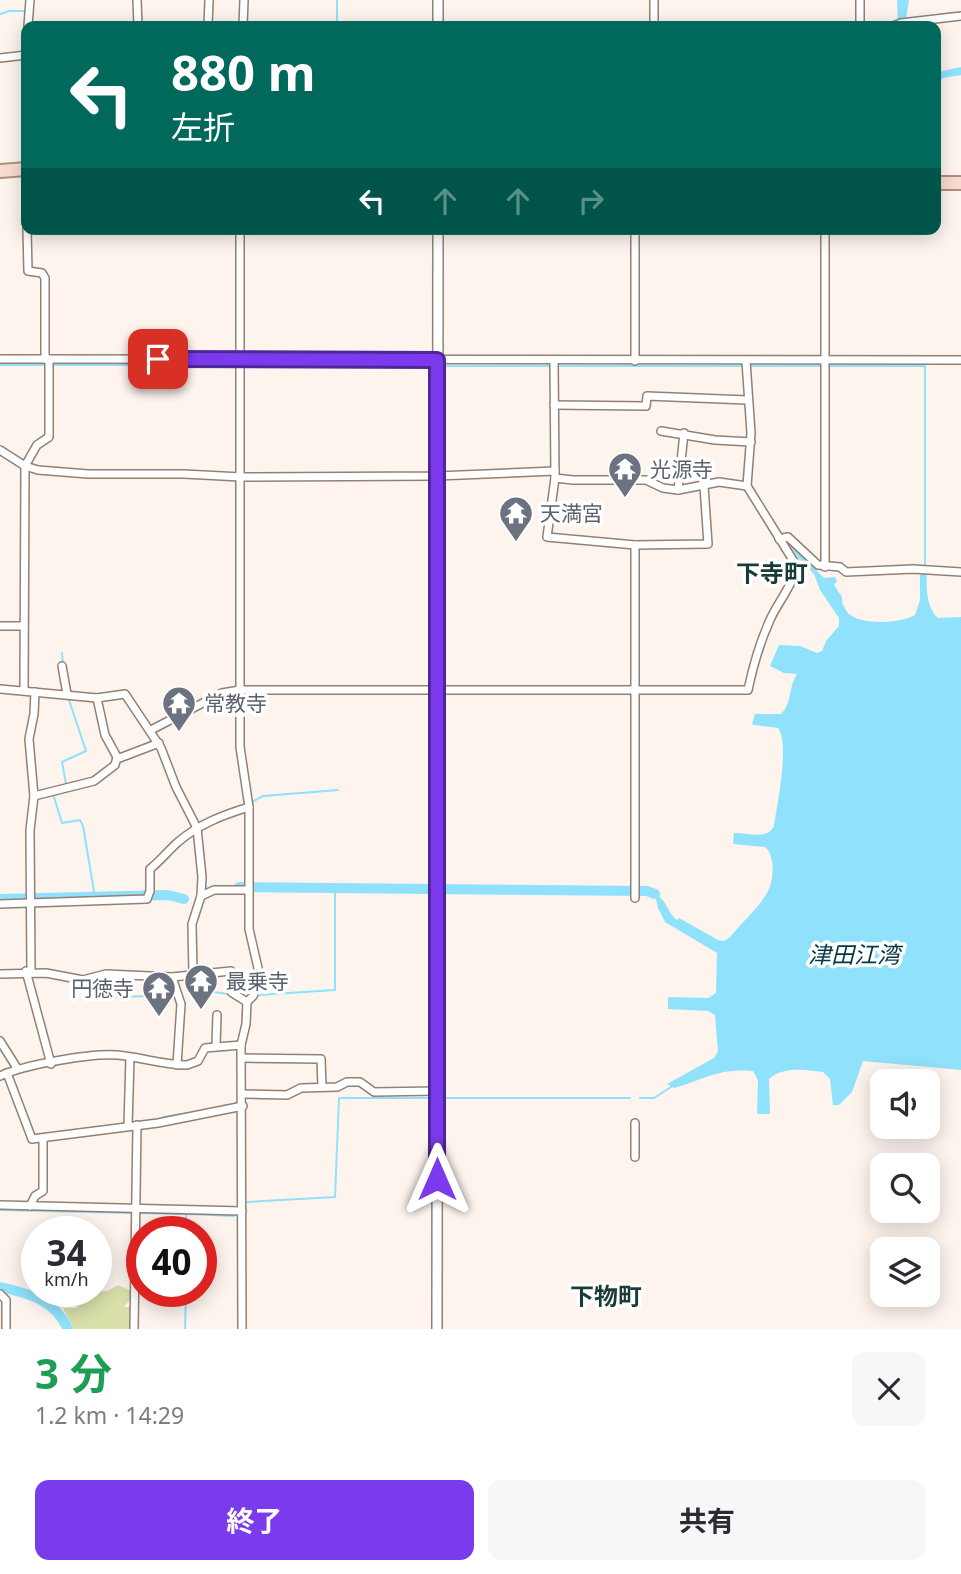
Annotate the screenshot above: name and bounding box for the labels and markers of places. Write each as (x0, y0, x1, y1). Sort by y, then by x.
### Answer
pin (128, 329, 188, 389)
temple icon: 光源寺 (606, 450, 644, 499)
place label: 光源寺 (650, 455, 713, 483)
temple icon: 天満宮 (497, 494, 535, 543)
place label: 天満宮 (540, 499, 603, 527)
temple icon: 常教寺 (160, 684, 198, 733)
place label: 常教寺 (204, 689, 267, 717)
temple icon: 最乗寺 (182, 962, 220, 1011)
place label: 最乗寺 (226, 967, 289, 995)
temple icon: 円徳寺 (140, 969, 178, 1018)
place label: 円徳寺 (71, 974, 134, 1002)

